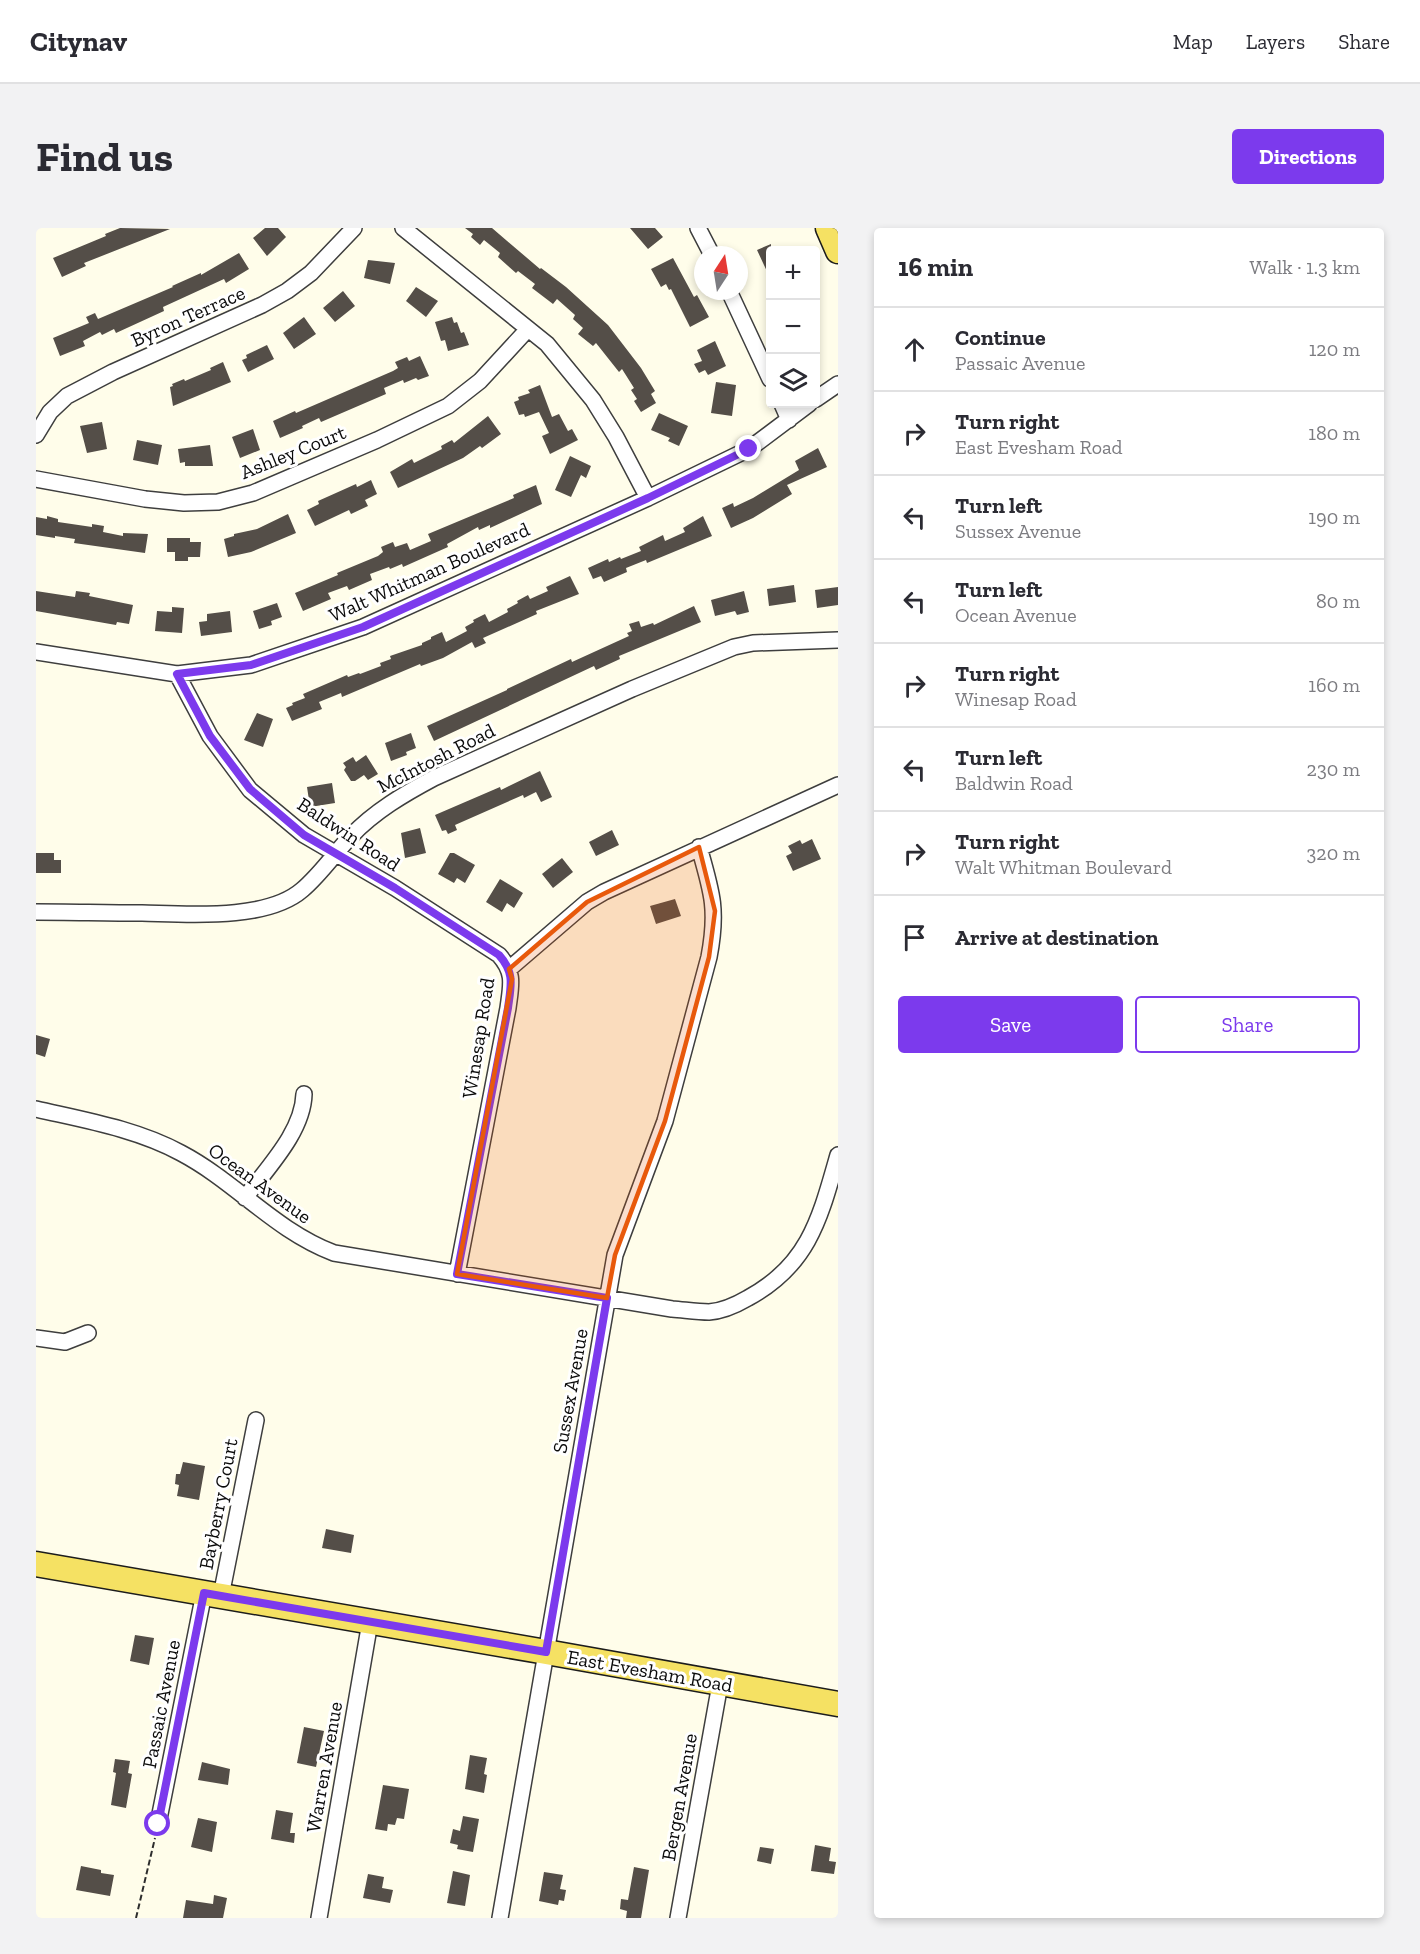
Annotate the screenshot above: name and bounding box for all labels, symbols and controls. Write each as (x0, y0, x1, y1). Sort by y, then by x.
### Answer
text: Citynav (30, 25, 127, 58)
text: Map (1173, 29, 1213, 54)
text: Layers (1246, 29, 1305, 54)
text: Share (1338, 29, 1390, 54)
button: Directions (1232, 129, 1384, 184)
text: Find us (36, 131, 173, 182)
north arrow (694, 246, 748, 300)
map controls (766, 246, 820, 408)
button: + (766, 246, 820, 300)
text: 16 min (898, 251, 973, 283)
text: Walk · 1.3 km (1249, 255, 1360, 279)
street label: Byron Terrace (127, 280, 249, 352)
button: − (766, 300, 820, 354)
text: Continue (955, 324, 1046, 351)
icon: ahead (898, 333, 931, 366)
text: 120 m (1309, 337, 1360, 361)
text: Passaic Avenue (955, 351, 1085, 375)
button: layers (766, 354, 820, 408)
text: Turn right (955, 408, 1059, 435)
icon: right (898, 417, 931, 450)
street label: Ashley Court (237, 420, 350, 484)
text: 180 m (1308, 421, 1360, 445)
route end (735, 435, 761, 461)
text: East Evesham Road (955, 435, 1123, 459)
text: Turn left (955, 492, 1042, 519)
icon: left (898, 501, 931, 534)
text: 190 m (1308, 505, 1360, 529)
street label: Walt Whitman Boulevard (325, 517, 533, 627)
text: Sussex Avenue (955, 519, 1081, 543)
text: Turn left (955, 576, 1042, 603)
icon: left (898, 585, 931, 618)
text: 80 m (1316, 589, 1360, 613)
text: Ocean Avenue (955, 603, 1077, 627)
text: Turn right (955, 660, 1059, 687)
icon: right (898, 669, 931, 702)
text: 160 m (1308, 673, 1360, 697)
text: Winesap Road (955, 687, 1077, 711)
street label: McIntosh Road (373, 718, 499, 798)
text: Turn left (955, 744, 1042, 771)
icon: left (898, 753, 931, 786)
text: 230 m (1307, 757, 1360, 781)
text: Baldwin Road (955, 771, 1073, 795)
street label: Baldwin Road (293, 792, 405, 876)
text: Turn right (955, 828, 1059, 855)
icon: right (898, 837, 931, 870)
text: 320 m (1307, 841, 1360, 865)
text: Walt Whitman Boulevard (955, 855, 1172, 879)
icon: arrive (898, 921, 931, 954)
text: Arrive at destination (955, 924, 1158, 951)
street label: Winesap Road (457, 976, 499, 1100)
button: Save (898, 996, 1123, 1053)
button: Share (1135, 996, 1360, 1053)
street label: Ocean Avenue (204, 1138, 316, 1228)
street label: Sussex Avenue (547, 1327, 593, 1455)
street label: Bayberry Court (194, 1436, 243, 1572)
street label: Passaic Avenue (137, 1638, 185, 1770)
street label: East Evesham Road (565, 1645, 735, 1697)
street label: Warren Avenue (301, 1700, 347, 1834)
street label: Bergen Avenue (656, 1731, 702, 1863)
route start (144, 1810, 170, 1836)

